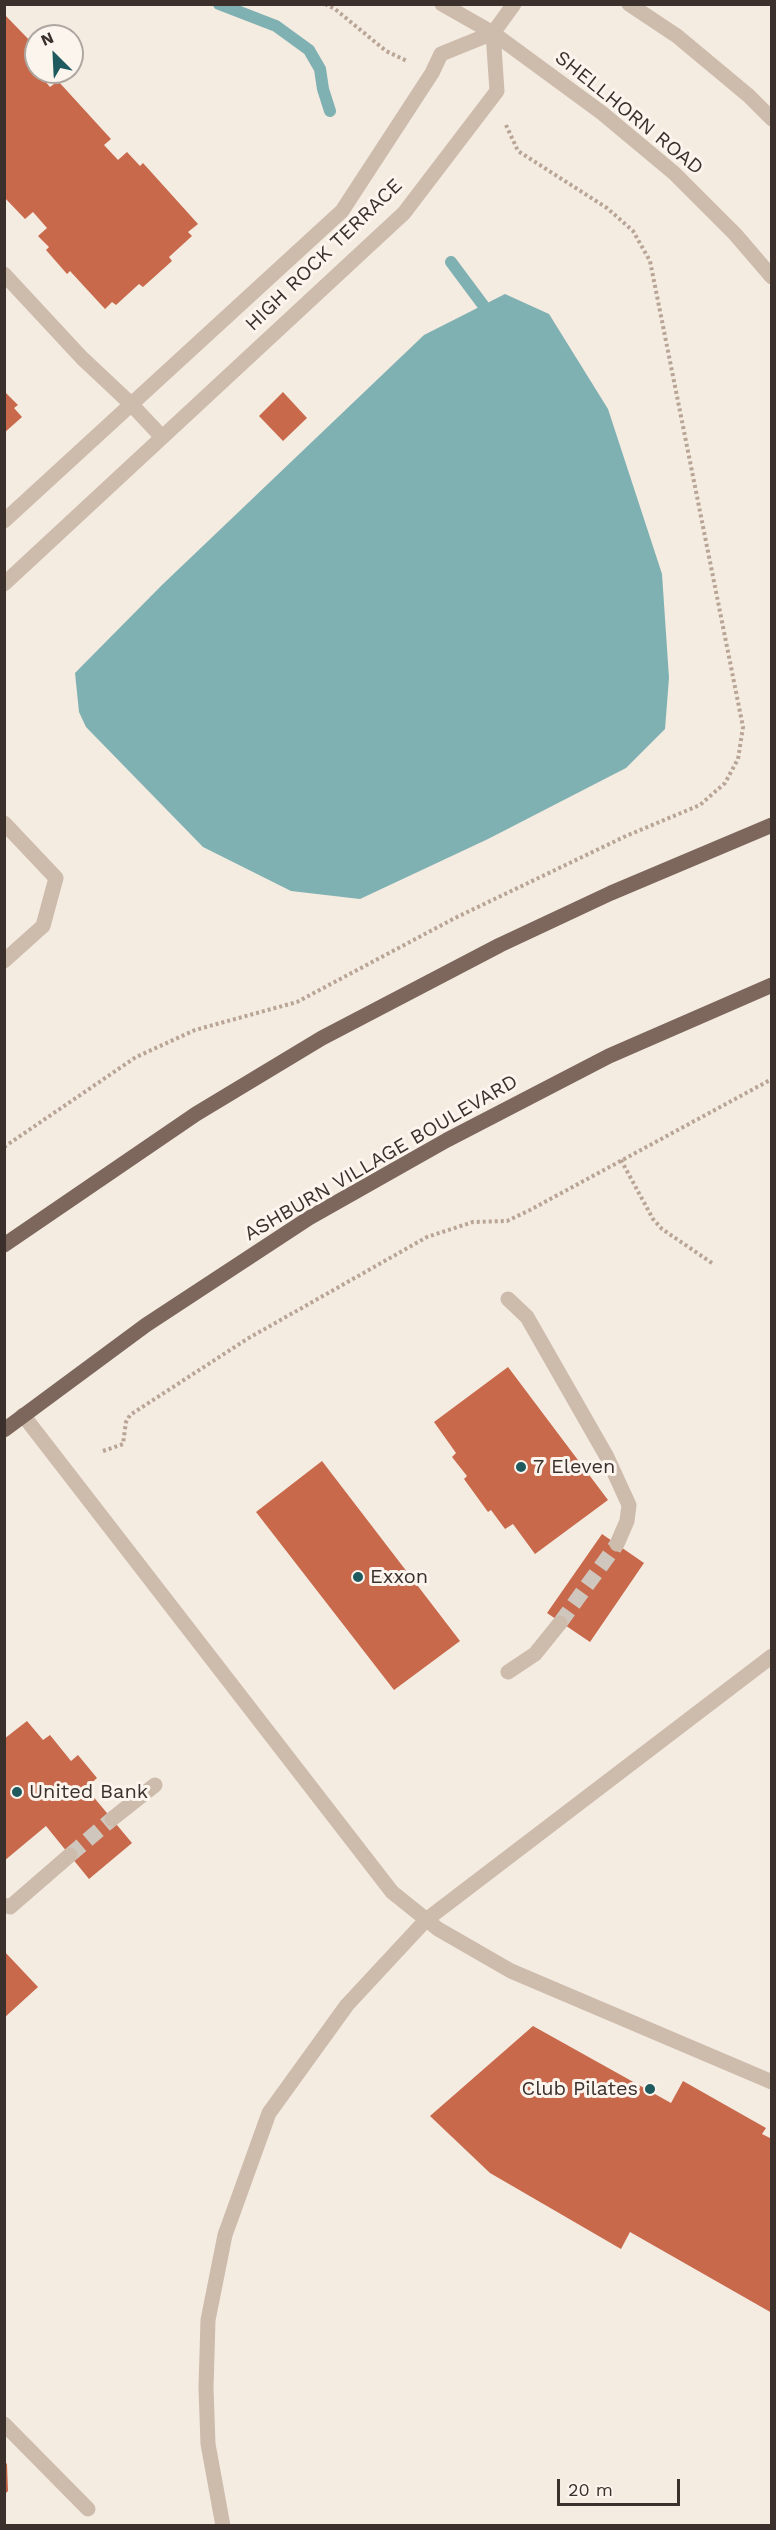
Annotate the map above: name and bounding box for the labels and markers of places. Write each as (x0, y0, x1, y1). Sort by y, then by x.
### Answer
place label: 7 Eleven (533, 1455, 615, 1479)
marker: 7 Eleven (514, 1460, 528, 1474)
place label: Exxon (370, 1565, 428, 1589)
marker: Exxon (351, 1570, 365, 1584)
place label: United Bank (29, 1780, 148, 1804)
marker: United Bank (10, 1785, 24, 1799)
place label: Club Pilates (521, 2077, 638, 2101)
marker: Club Pilates (643, 2082, 657, 2096)

